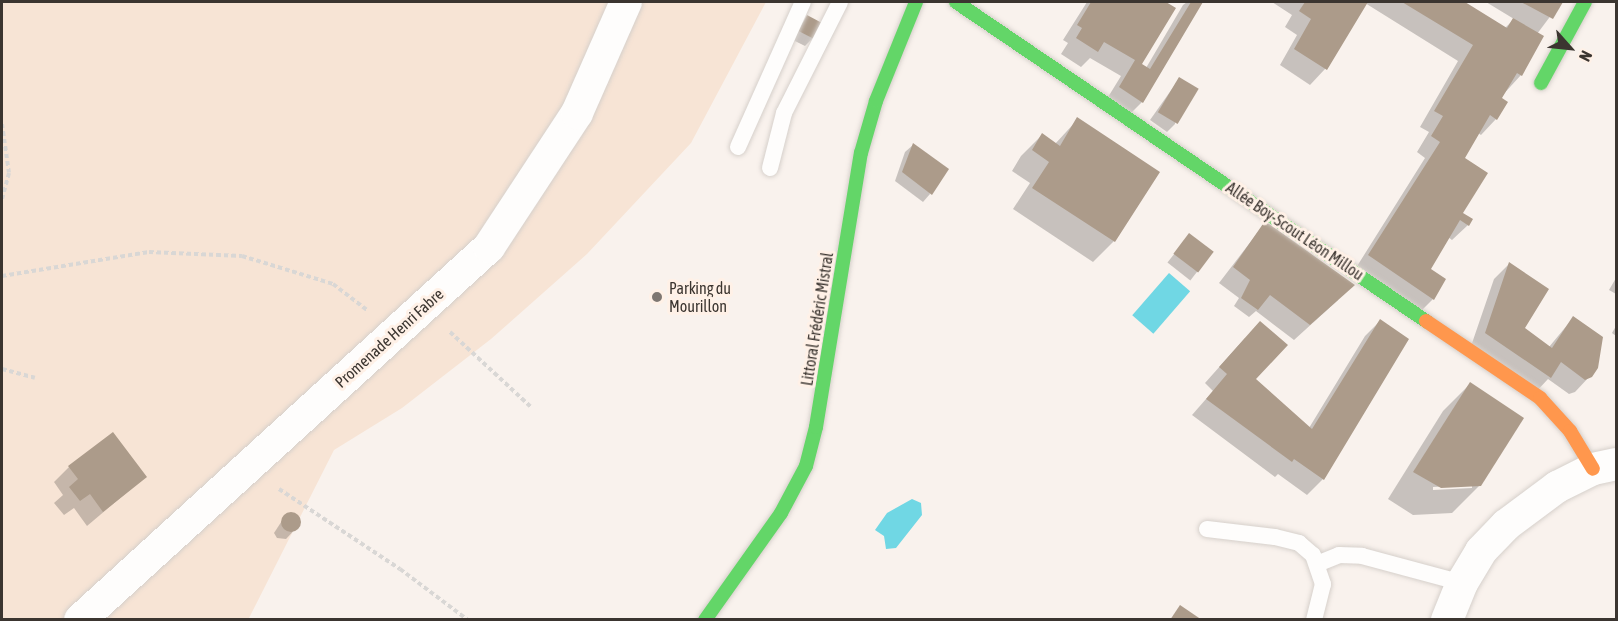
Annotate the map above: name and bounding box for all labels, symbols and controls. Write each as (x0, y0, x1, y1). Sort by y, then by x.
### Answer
north arrow (1540, 18, 1600, 78)
text: N (1576, 48, 1596, 64)
street label: Allée Boy-Scout Léon Millou (1223, 178, 1367, 284)
street label: Littoral Frédéric Mistral (797, 251, 837, 387)
place label: Parking du Mourillon (669, 278, 731, 316)
street label: Promenade Henri Fabre (331, 284, 447, 392)
marker: Parking du Mourillon (650, 290, 664, 304)

